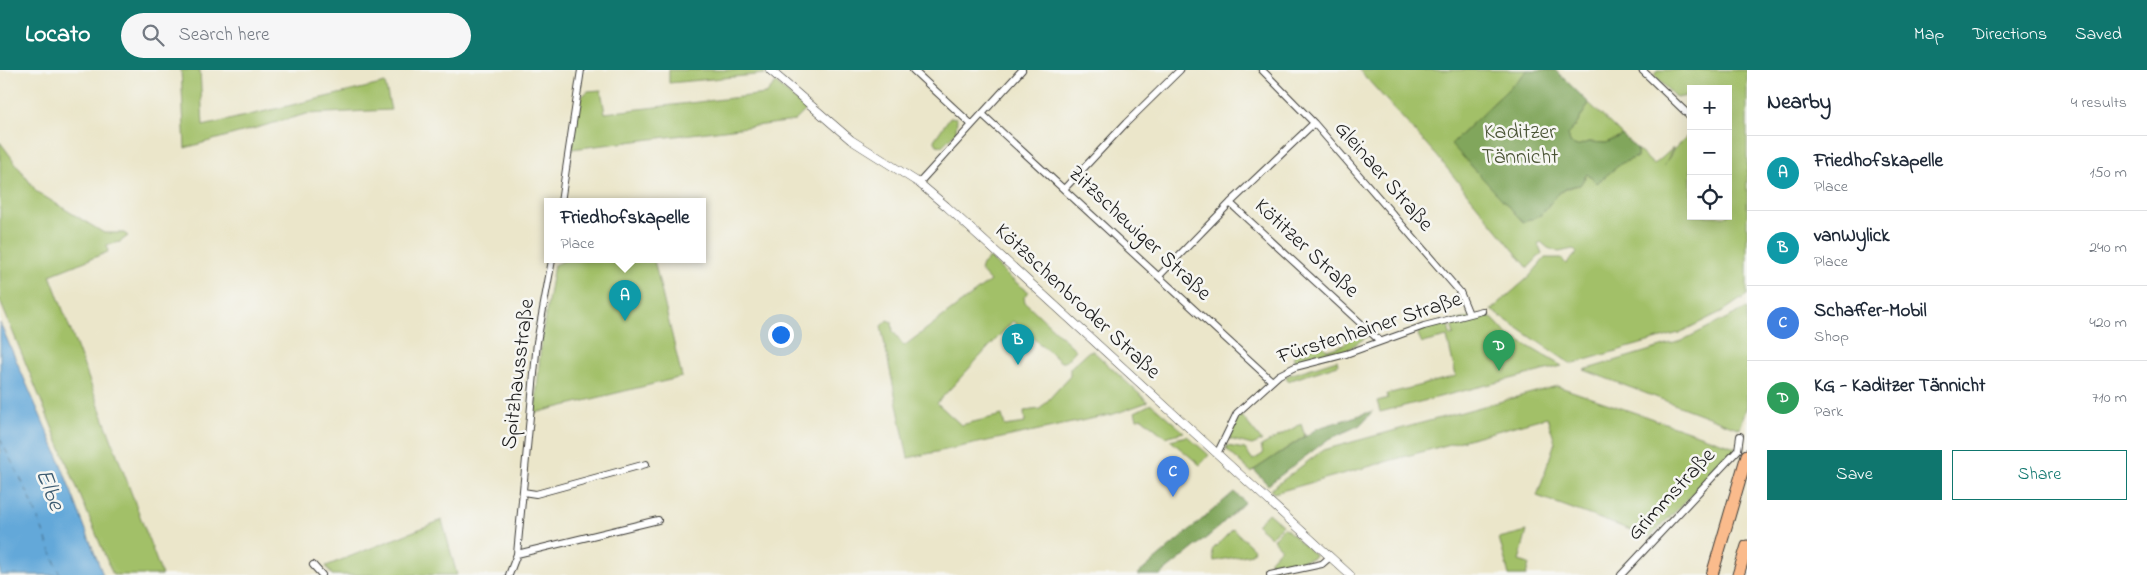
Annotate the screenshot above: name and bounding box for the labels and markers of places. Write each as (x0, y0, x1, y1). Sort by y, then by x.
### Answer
pin: A (609, 280, 641, 321)
pin: B (1002, 324, 1034, 365)
pin: D (1483, 330, 1515, 371)
pin: C (1157, 456, 1189, 497)

